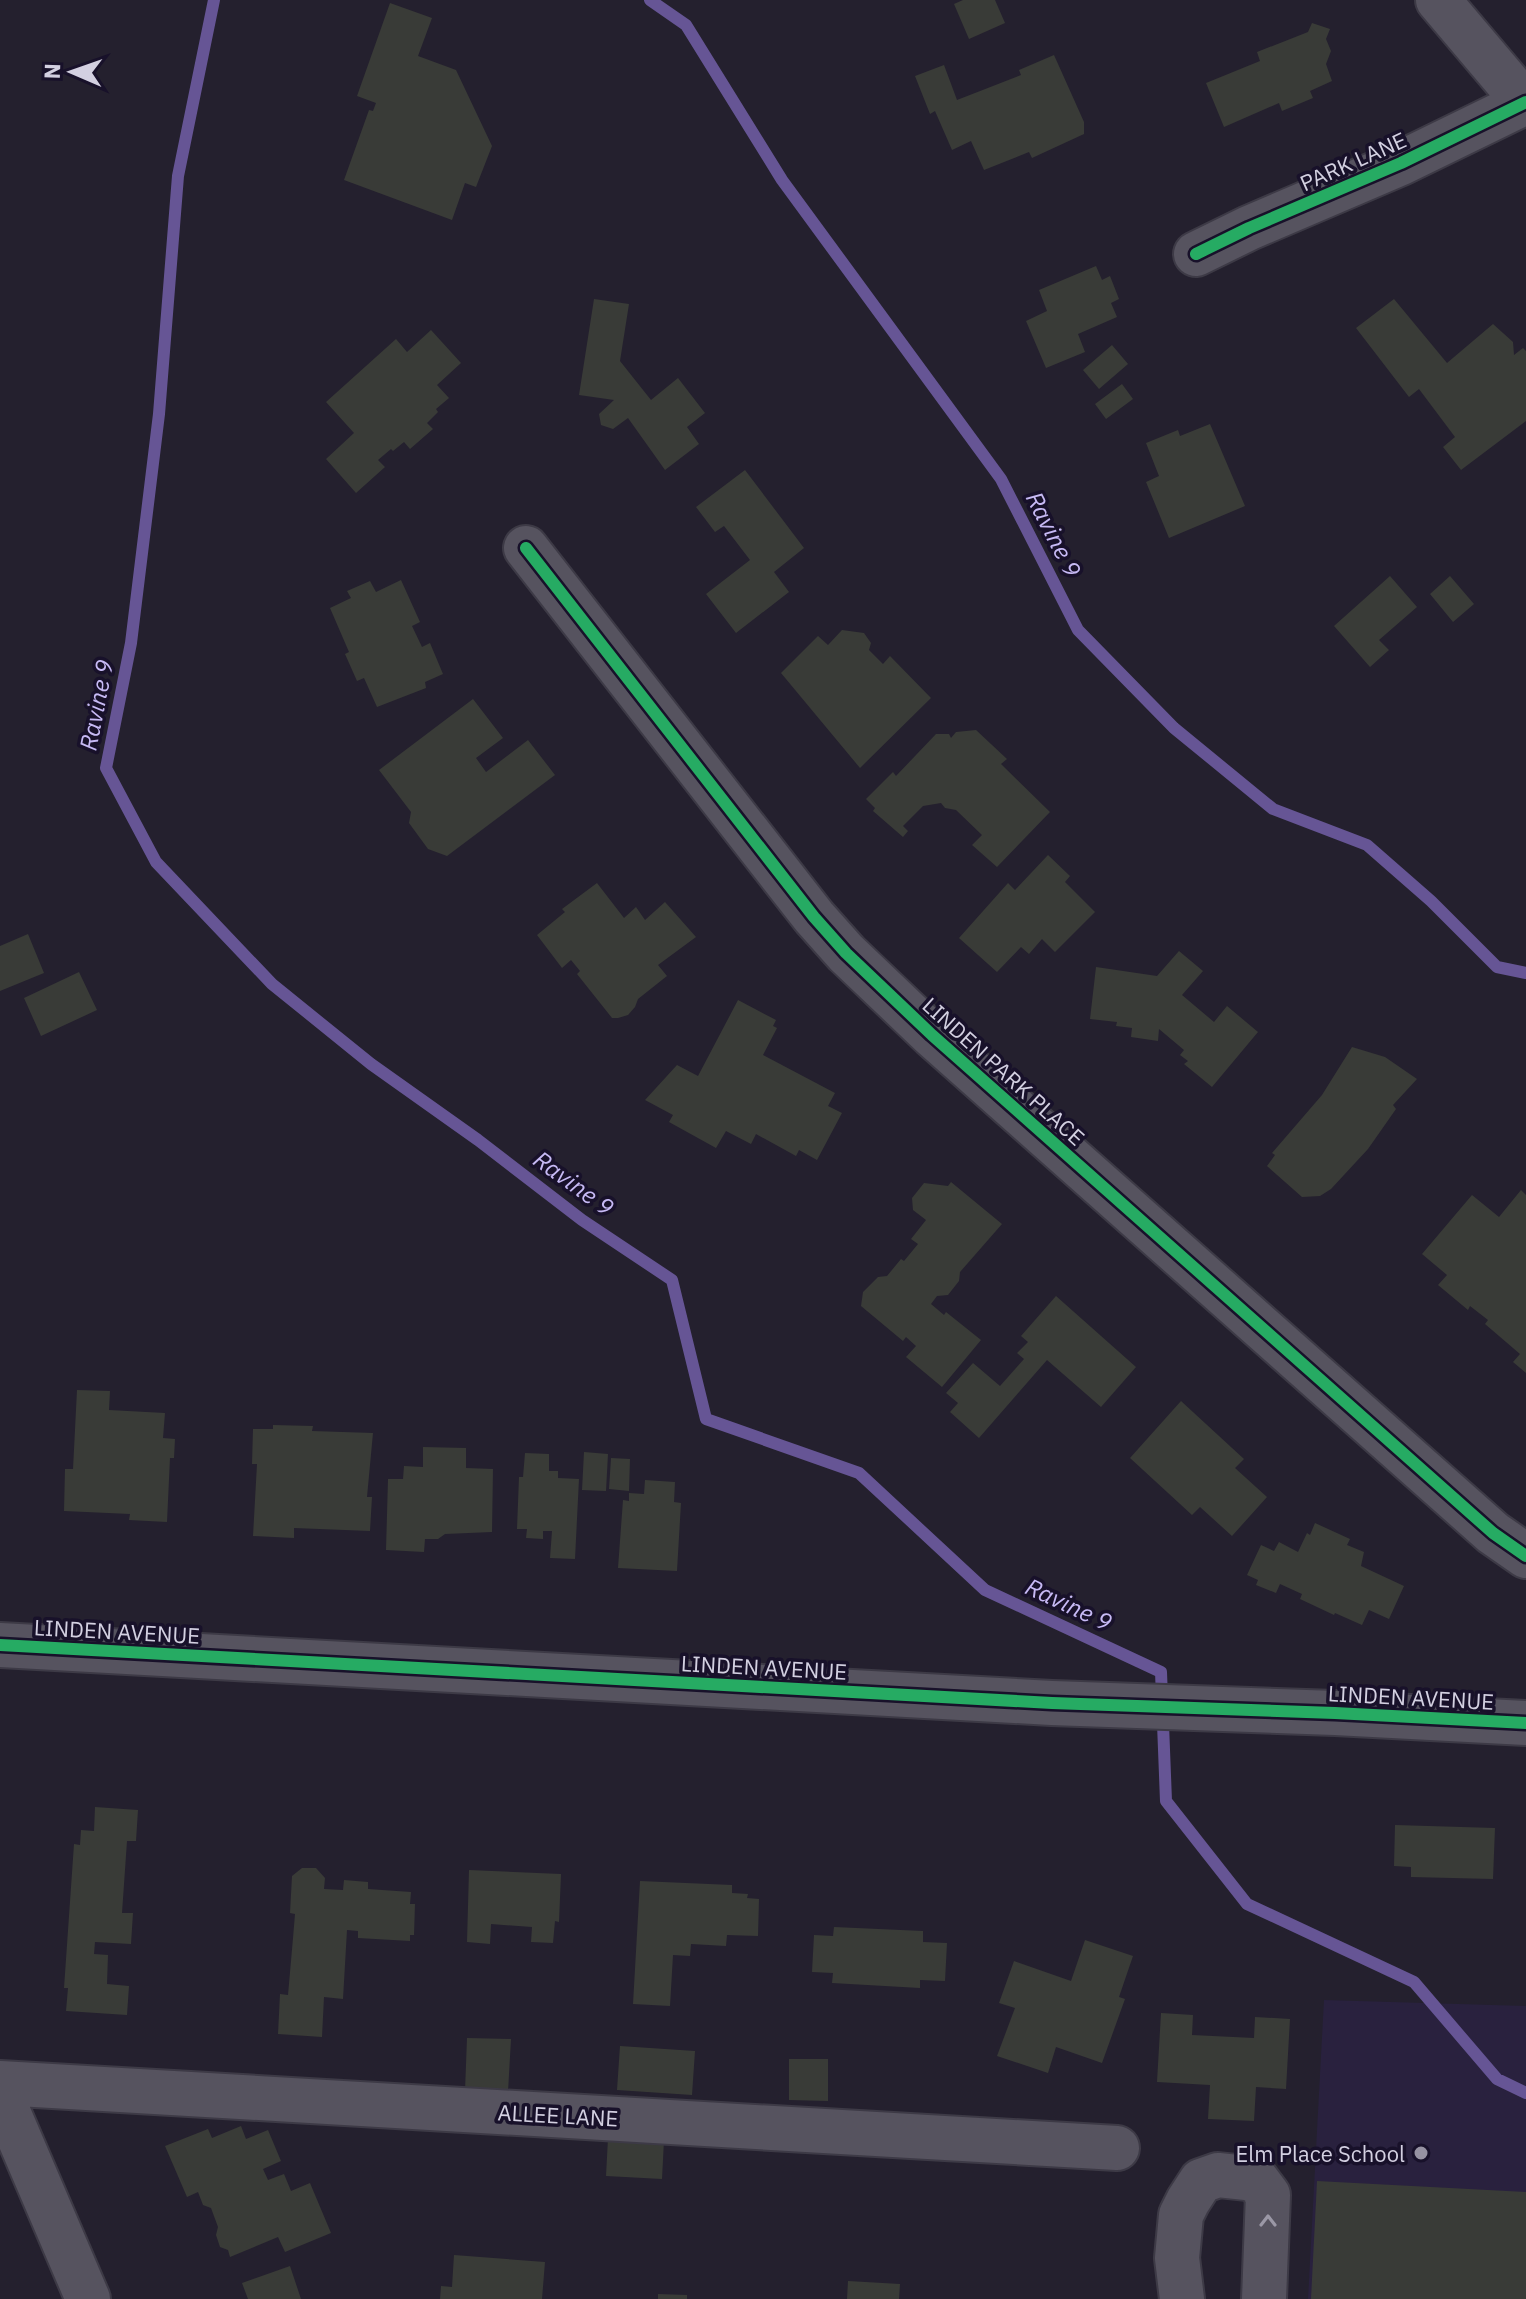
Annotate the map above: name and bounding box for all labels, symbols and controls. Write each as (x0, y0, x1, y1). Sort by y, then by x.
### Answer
north arrow (32, 32, 112, 112)
text: N (37, 63, 66, 80)
street label: PARK LANE (1295, 125, 1411, 197)
water label: Ravine 9 (1019, 486, 1089, 582)
water label: Ravine 9 (72, 657, 120, 753)
street label: LINDEN PARK PLACE (917, 990, 1091, 1152)
water label: Ravine 9 (527, 1143, 621, 1223)
water label: Ravine 9 (1021, 1570, 1117, 1638)
street label: LINDEN AVENUE (33, 1612, 201, 1650)
street label: LINDEN AVENUE (680, 1648, 848, 1686)
street label: LINDEN AVENUE (1327, 1678, 1495, 1716)
street label: ALLEE LANE (497, 2097, 619, 2133)
place label: Elm Place School (1236, 2139, 1405, 2168)
marker: Elm Place School (1412, 2144, 1430, 2162)
one-way arrow (1259, 2214, 1277, 2227)

